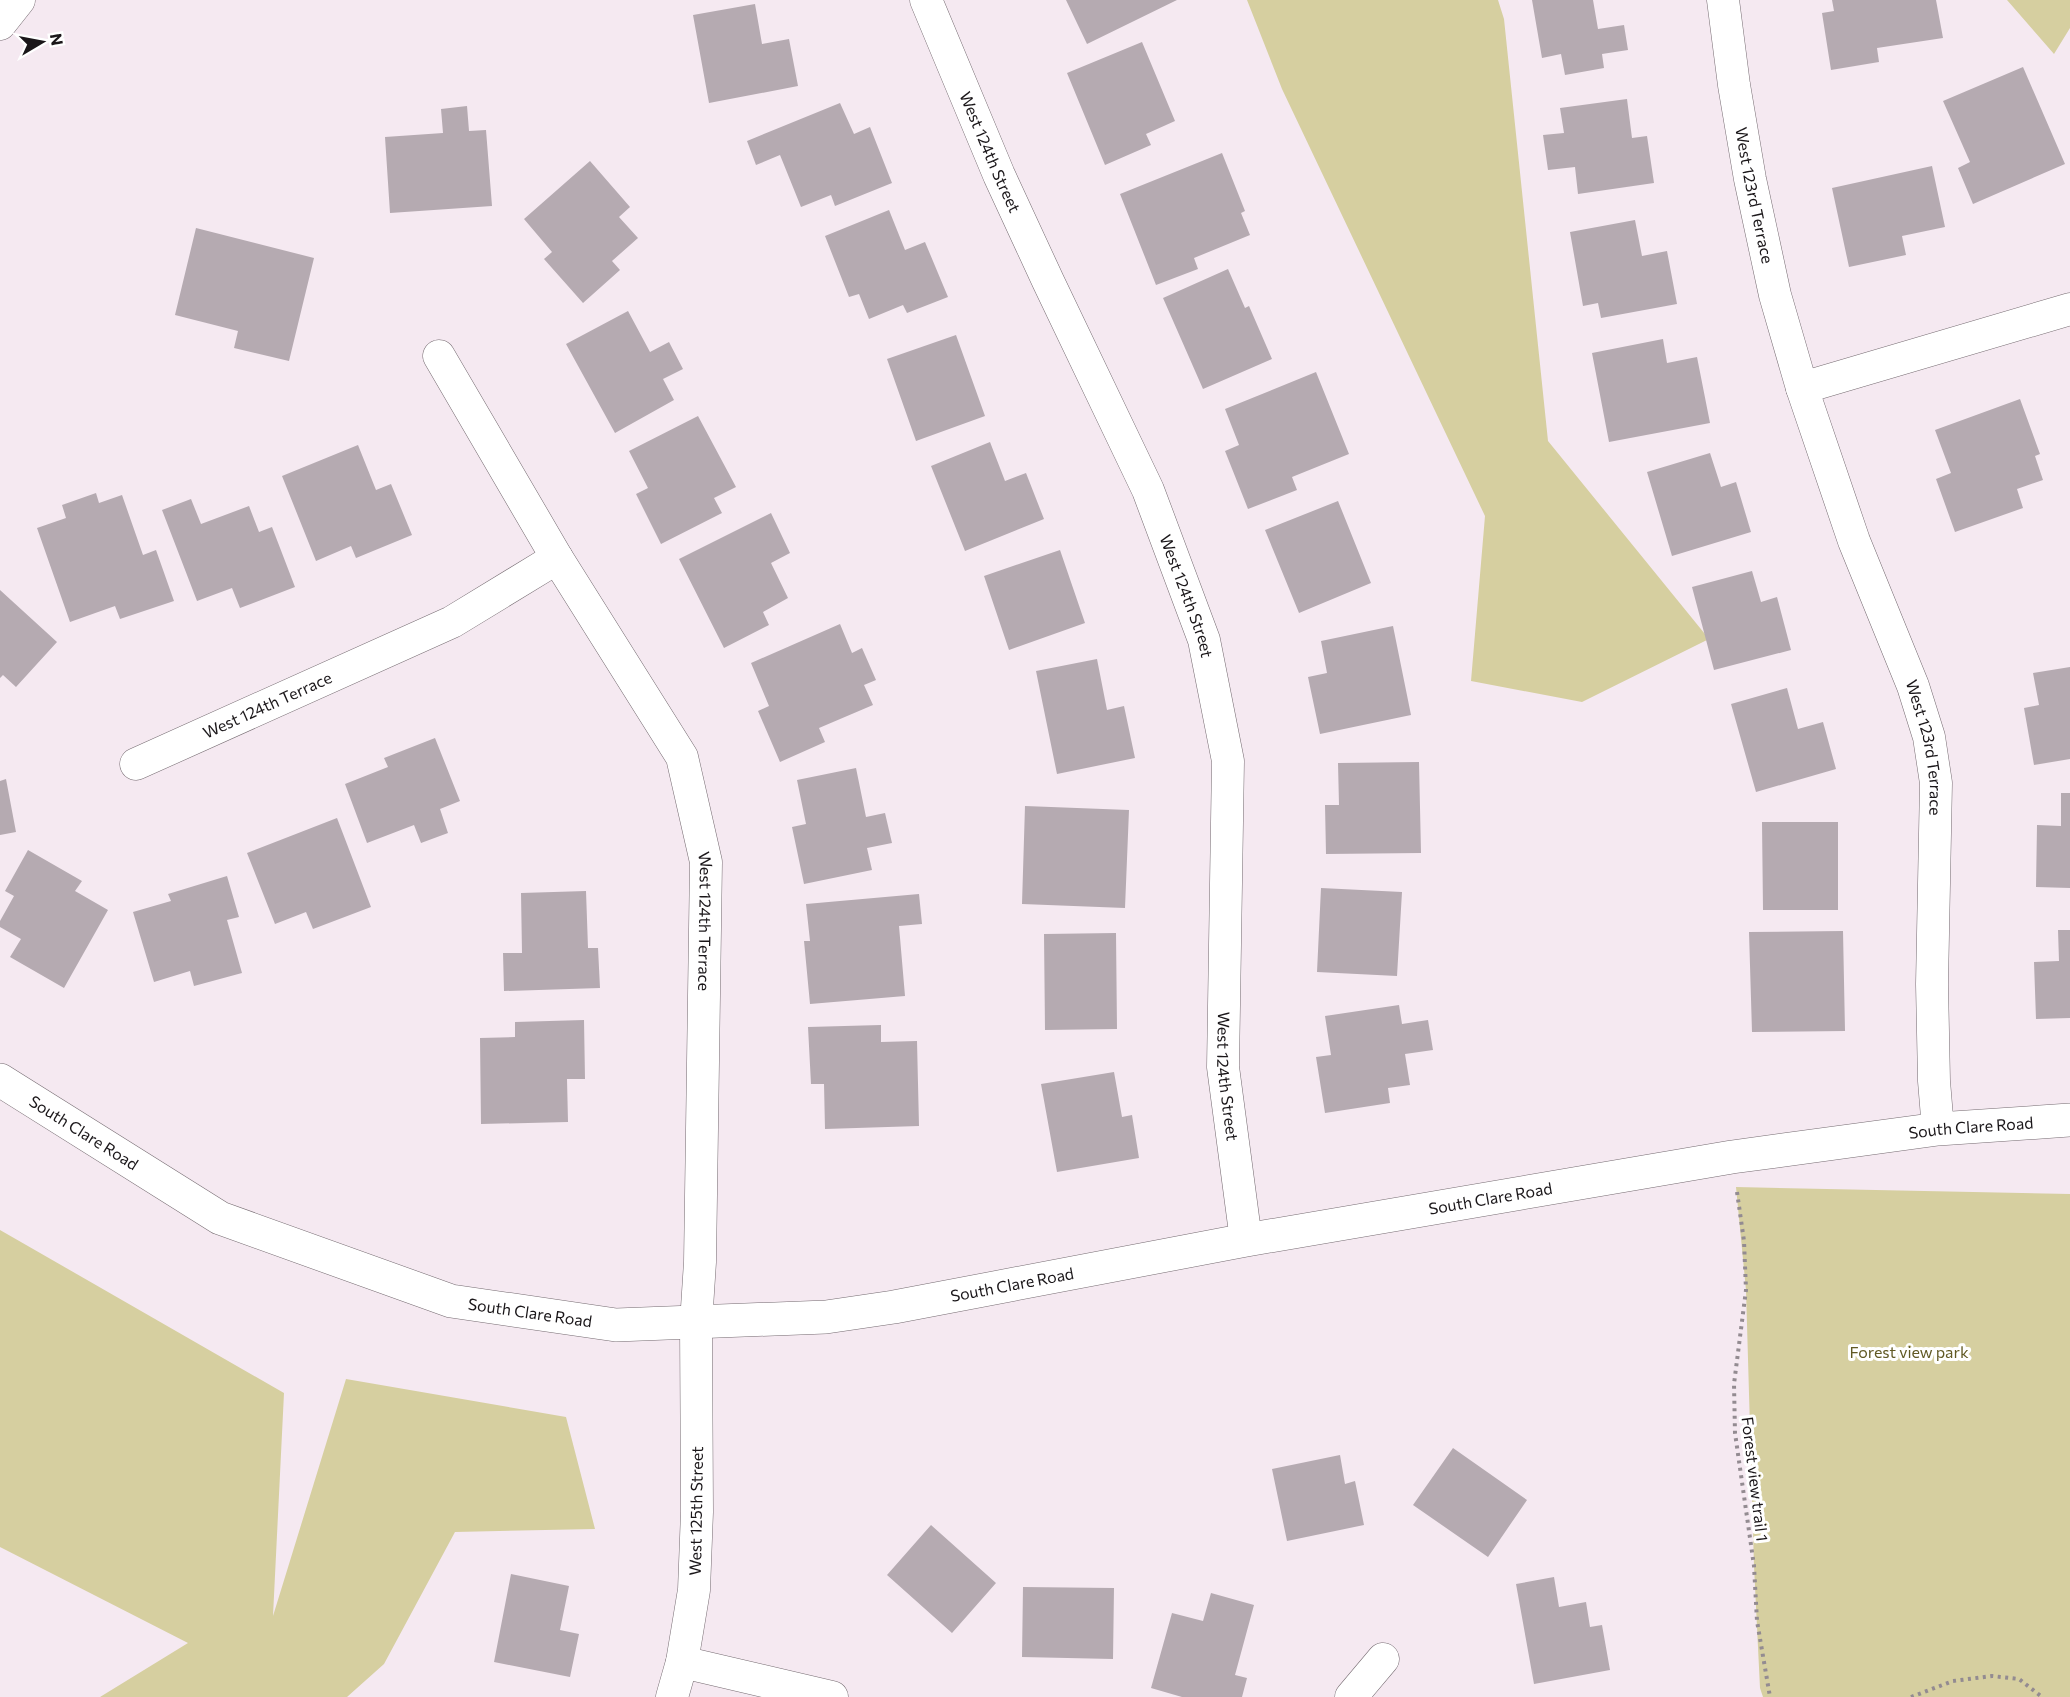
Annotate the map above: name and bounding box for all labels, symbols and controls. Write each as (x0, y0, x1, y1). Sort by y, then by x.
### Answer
north arrow (12, 12, 72, 72)
text: N (47, 32, 68, 47)
street label: West 124th Street (956, 89, 1025, 216)
street label: West 123rd Terrace (1732, 126, 1778, 265)
street label: West 124th Street (1156, 532, 1217, 659)
street label: West 124th Terrace (200, 667, 335, 742)
street label: West 123rd Terrace (1903, 677, 1946, 816)
street label: West 124th Terrace (695, 850, 717, 991)
street label: West 124th Street (1214, 1011, 1243, 1142)
street label: South Clare Road (26, 1091, 142, 1173)
street label: South Clare Road (1907, 1113, 2034, 1142)
street label: South Clare Road (1427, 1178, 1554, 1218)
street label: South Clare Road (949, 1263, 1075, 1305)
street label: South Clare Road (467, 1294, 593, 1330)
park label: Forest view park (1849, 1342, 1969, 1361)
street label: Forest view trail 1 (1738, 1416, 1773, 1542)
street label: West 125th Street (685, 1446, 706, 1576)

